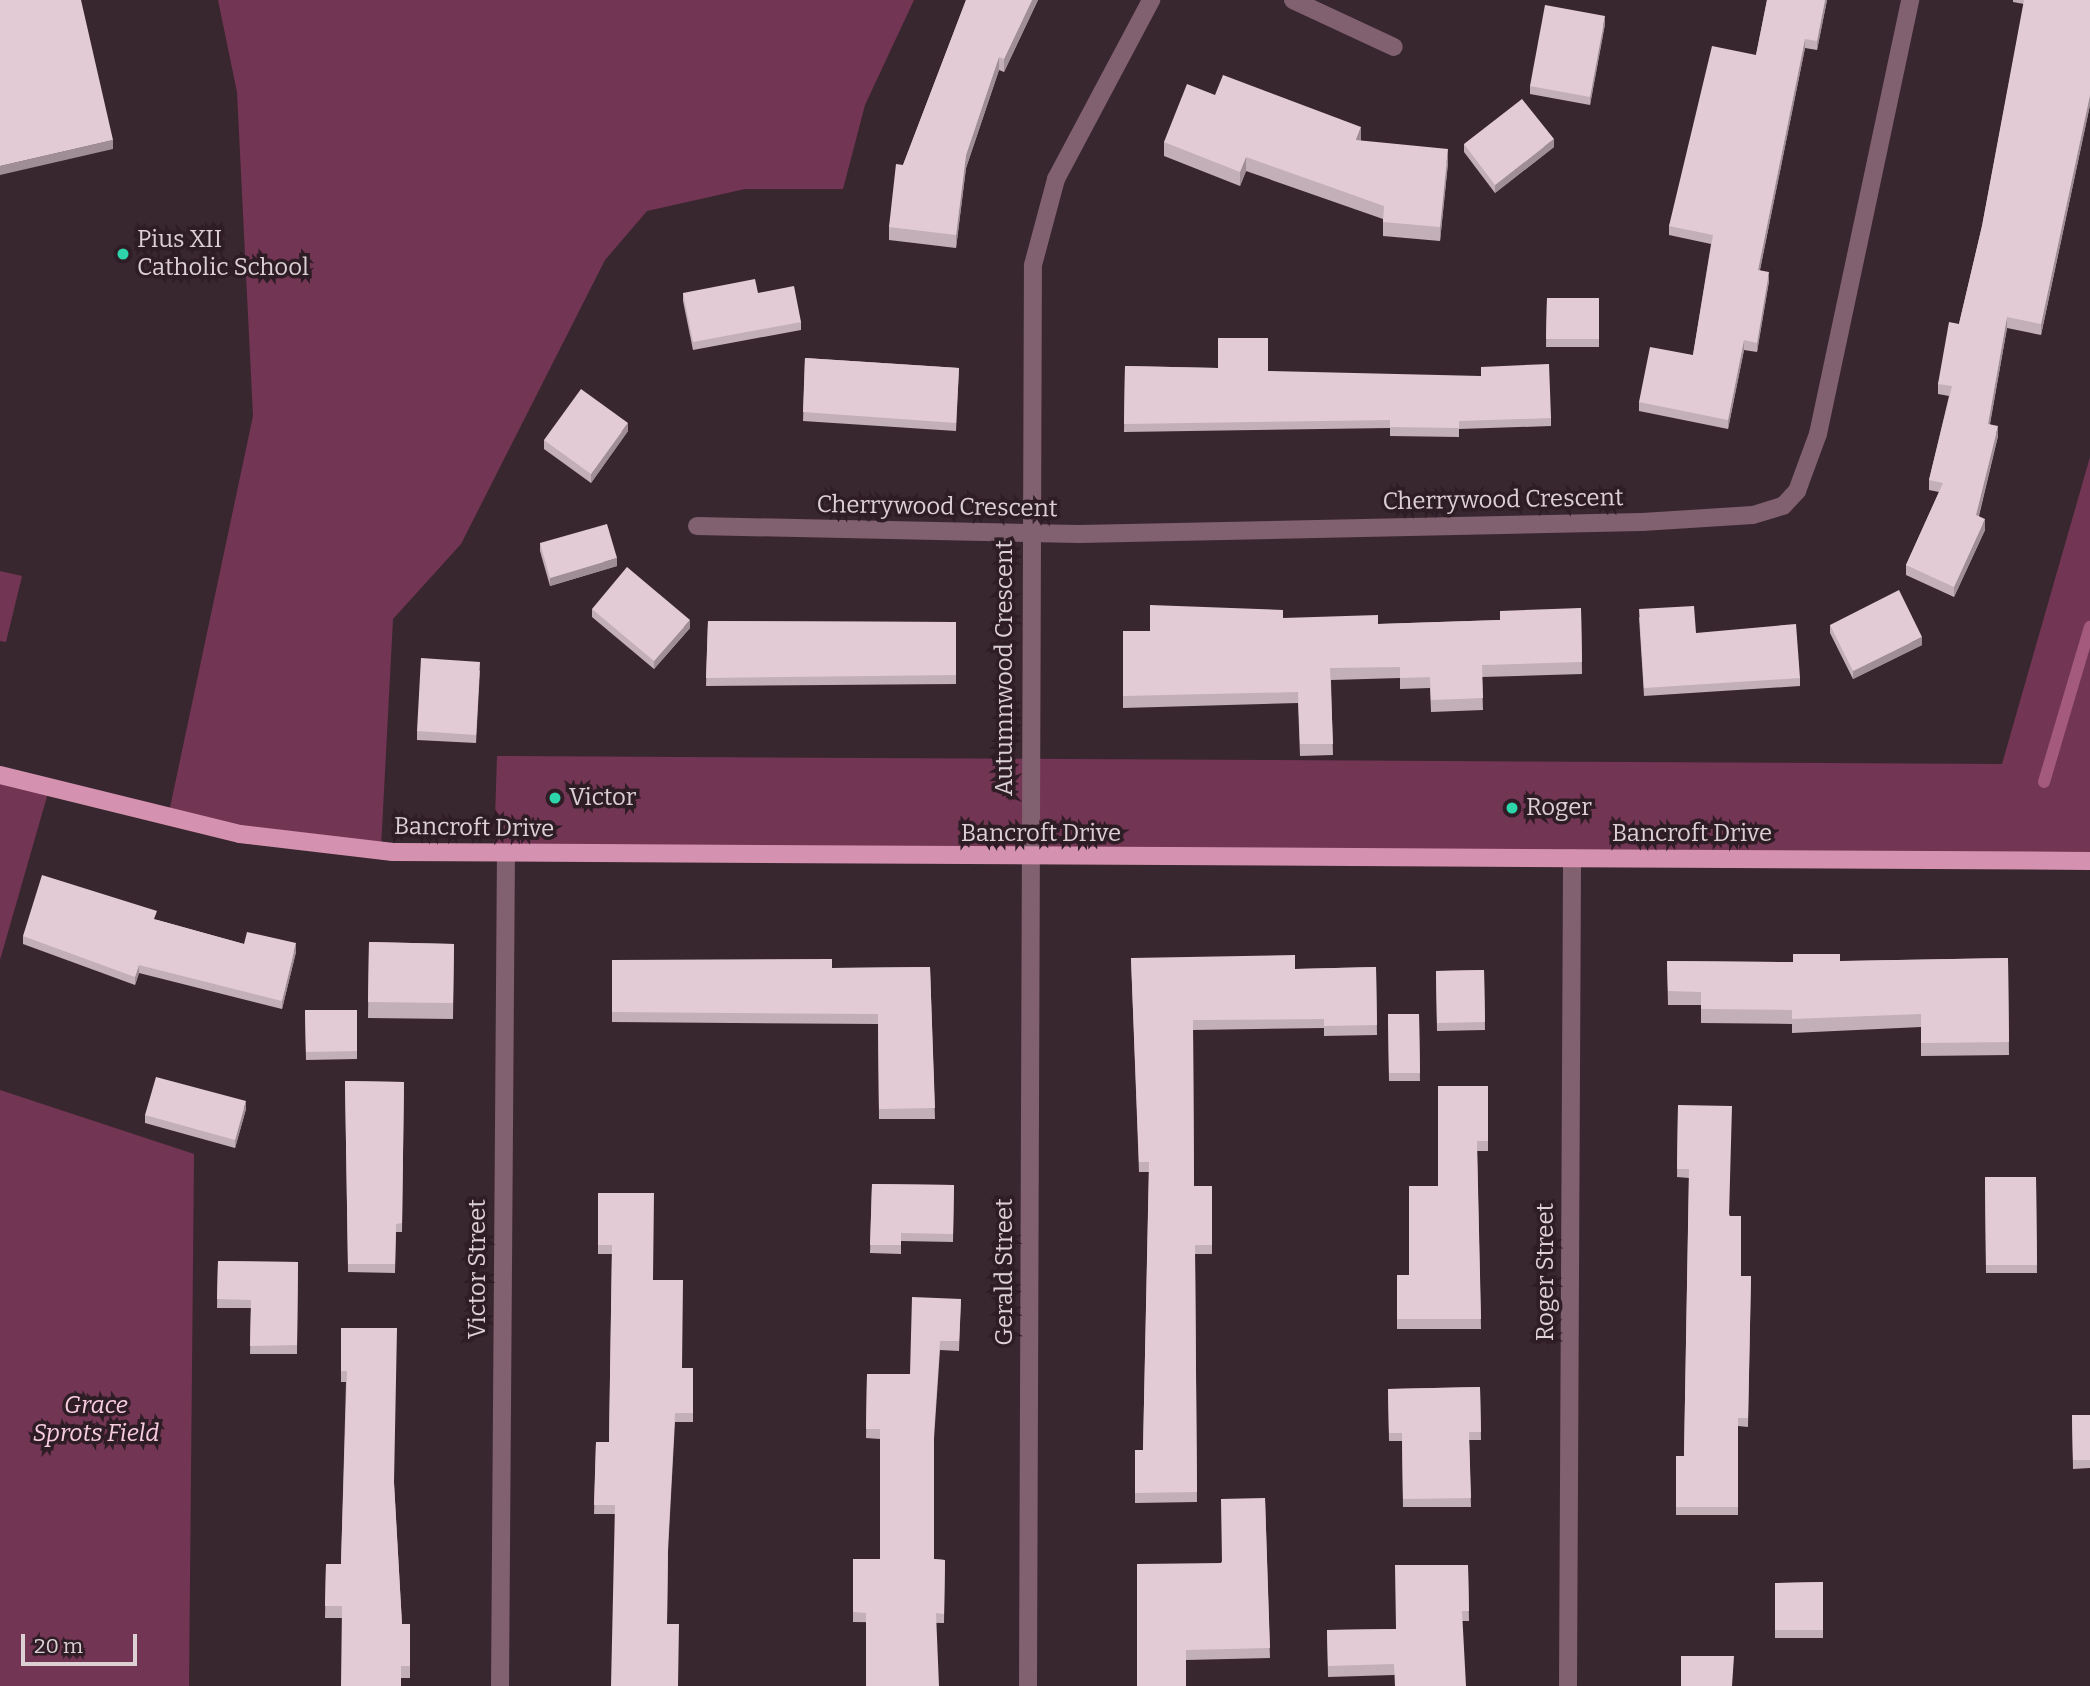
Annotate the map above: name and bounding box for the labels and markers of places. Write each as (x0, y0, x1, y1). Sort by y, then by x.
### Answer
place label: Pius XII Catholic School (137, 226, 309, 282)
marker: Pius XII Catholic School (115, 246, 131, 262)
place label: Victor (569, 784, 636, 812)
marker: Victor (547, 790, 563, 806)
place label: Roger (1526, 794, 1592, 822)
marker: Roger (1504, 800, 1520, 816)

